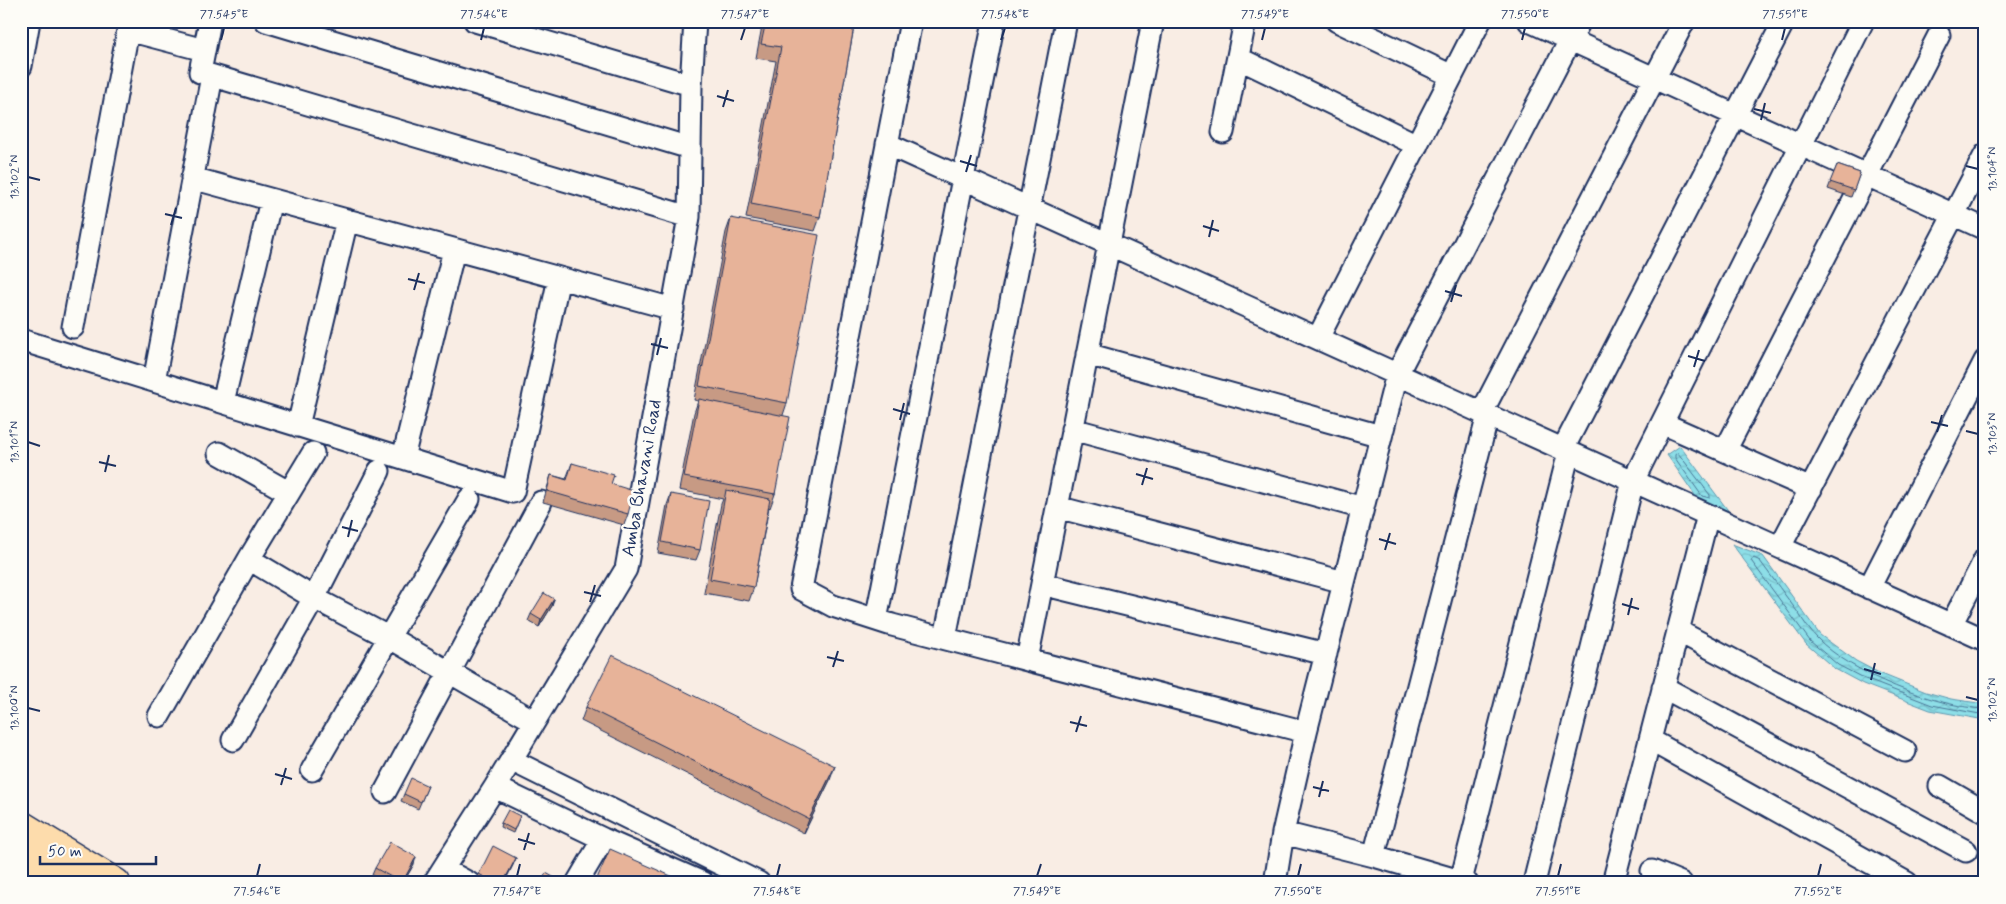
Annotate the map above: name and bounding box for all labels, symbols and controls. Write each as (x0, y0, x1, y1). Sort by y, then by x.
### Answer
text: 77.545°E (200, 7, 248, 23)
text: 77.546°E (460, 7, 508, 23)
text: 77.547°E (721, 7, 769, 23)
text: 77.548°E (981, 7, 1029, 23)
text: 77.549°E (1241, 7, 1289, 23)
text: 77.550°E (1501, 7, 1549, 23)
text: 77.551°E (1762, 7, 1808, 23)
text: 13.104°N (1985, 147, 2001, 191)
text: 13.102°N (7, 155, 23, 199)
street label: Amba Bhavani Road (616, 398, 668, 558)
text: 13.103°N (1985, 413, 2001, 455)
text: 13.101°N (7, 421, 23, 463)
text: 13.102°N (1985, 678, 2001, 722)
text: 13.100°N (7, 686, 23, 730)
scale bar (40, 834, 156, 866)
text: 50 m (48, 842, 82, 862)
text: 77.546°E (233, 884, 281, 900)
text: 77.547°E (493, 884, 541, 900)
text: 77.548°E (753, 884, 801, 900)
text: 77.549°E (1013, 884, 1061, 900)
text: 77.550°E (1274, 884, 1322, 900)
text: 77.551°E (1535, 884, 1581, 900)
text: 77.552°E (1794, 884, 1842, 900)

